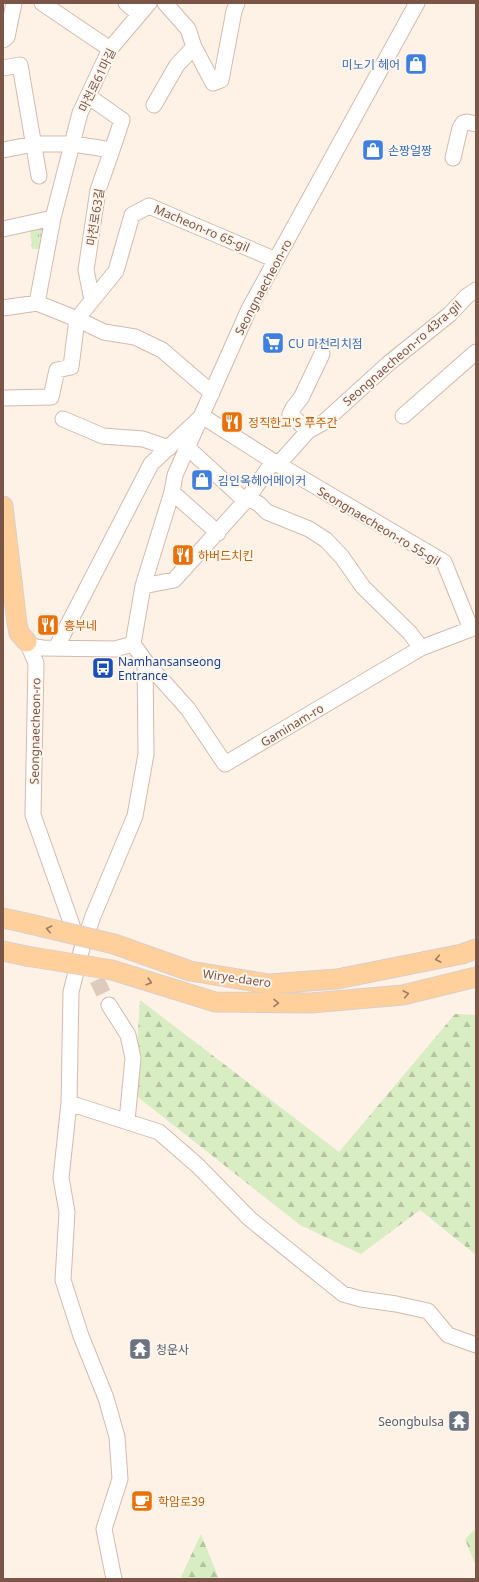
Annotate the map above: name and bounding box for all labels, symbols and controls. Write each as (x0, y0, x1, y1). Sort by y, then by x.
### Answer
street label: 마천로61마길 (74, 45, 120, 115)
shop icon: 미노기 헤어 (403, 51, 429, 77)
place label: 미노기 헤어 (342, 56, 400, 73)
shop icon: 손짱얼짱 (360, 137, 386, 163)
place label: 손짱얼짱 (388, 142, 432, 159)
street label: 마천로63길 (82, 187, 108, 247)
street label: Macheon-ro 65-gil (152, 200, 252, 256)
street label: Seongnaecheon-ro (230, 236, 296, 338)
street label: Seongnaecheon-ro 43ra-gil (339, 297, 465, 409)
supermarket icon: CU 마천리치점 (260, 330, 286, 356)
place label: CU 마천리치점 (288, 335, 363, 352)
restaurant icon: 정직한고'S 푸주간 (219, 409, 245, 435)
place label: 정직한고'S 푸주간 (248, 414, 338, 431)
shop icon: 김인옥헤어메이커 (189, 467, 215, 493)
place label: 김인옥헤어메이커 (218, 472, 306, 489)
street label: Seongnaecheon-ro 55-gil (314, 482, 444, 570)
restaurant icon: 하버드치킨 (170, 542, 196, 568)
place label: 하버드치킨 (198, 547, 253, 564)
restaurant icon: 흥부네 (35, 612, 61, 638)
place label: 흥부네 (64, 617, 97, 634)
place label: Namhansanseong Entrance (118, 653, 221, 684)
bus stop icon: Namhansanseong Entrance (90, 655, 116, 681)
street label: Seongnaecheon-ro (26, 677, 44, 785)
street label: Gaminam-ro (257, 699, 327, 751)
one-way arrow (46, 925, 53, 934)
one-way arrow (435, 954, 441, 963)
street label: Wirye-daero (202, 965, 272, 991)
one-way arrow (146, 977, 153, 986)
one-way arrow (403, 991, 409, 999)
one-way arrow (273, 998, 279, 1007)
temple icon: 청운사 (127, 1336, 153, 1362)
place label: 청운사 (156, 1341, 189, 1358)
temple icon: Seongbulsa (446, 1408, 472, 1434)
place label: Seongbulsa (378, 1413, 444, 1430)
cafe icon: 학암로39 (129, 1488, 155, 1514)
place label: 학암로39 (158, 1493, 205, 1510)

